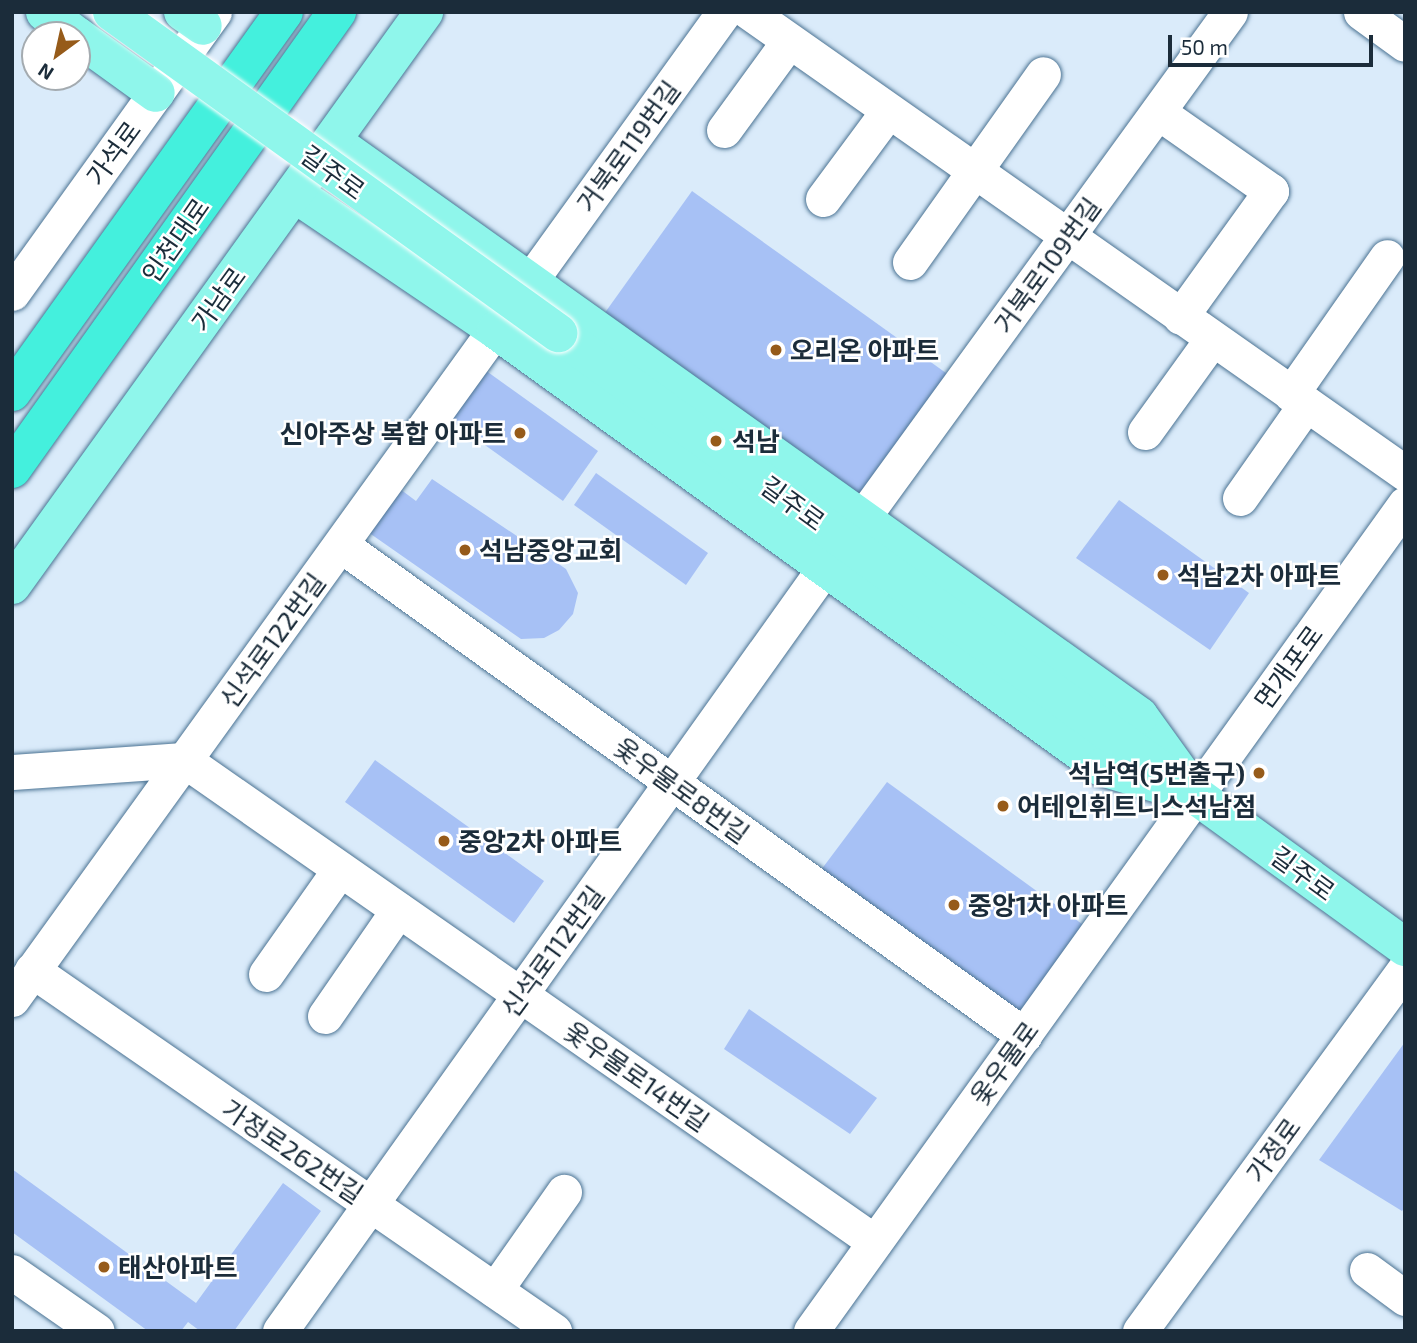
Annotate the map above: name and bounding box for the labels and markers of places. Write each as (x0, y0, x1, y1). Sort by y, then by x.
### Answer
place label: 오리온 아파트 (790, 334, 939, 366)
marker: 오리온 아파트 (768, 342, 784, 358)
place label: 신아주상 복합 아파트 (279, 417, 506, 449)
marker: 신아주상 복합 아파트 (512, 425, 528, 441)
place label: 석남 (732, 425, 780, 457)
marker: 석남 (706, 431, 726, 451)
place label: 석남중앙교회 (479, 534, 623, 566)
marker: 석남중앙교회 (457, 542, 473, 558)
place label: 석남2차 아파트 (1177, 559, 1341, 591)
marker: 석남2차 아파트 (1155, 567, 1171, 583)
place label: 석남역(5번출구) (1068, 757, 1245, 789)
marker: 석남역(5번출구) (1251, 765, 1267, 781)
place label: 어테인휘트니스석남점 (1017, 790, 1256, 822)
marker: 어테인휘트니스석남점 (995, 798, 1011, 814)
place label: 중앙2차 아파트 (458, 825, 622, 857)
marker: 중앙2차 아파트 (436, 833, 452, 849)
place label: 중앙1차 아파트 (968, 889, 1128, 921)
marker: 중앙1차 아파트 (946, 897, 962, 913)
place label: 태산아파트 (118, 1251, 238, 1283)
marker: 태산아파트 (96, 1259, 112, 1275)

